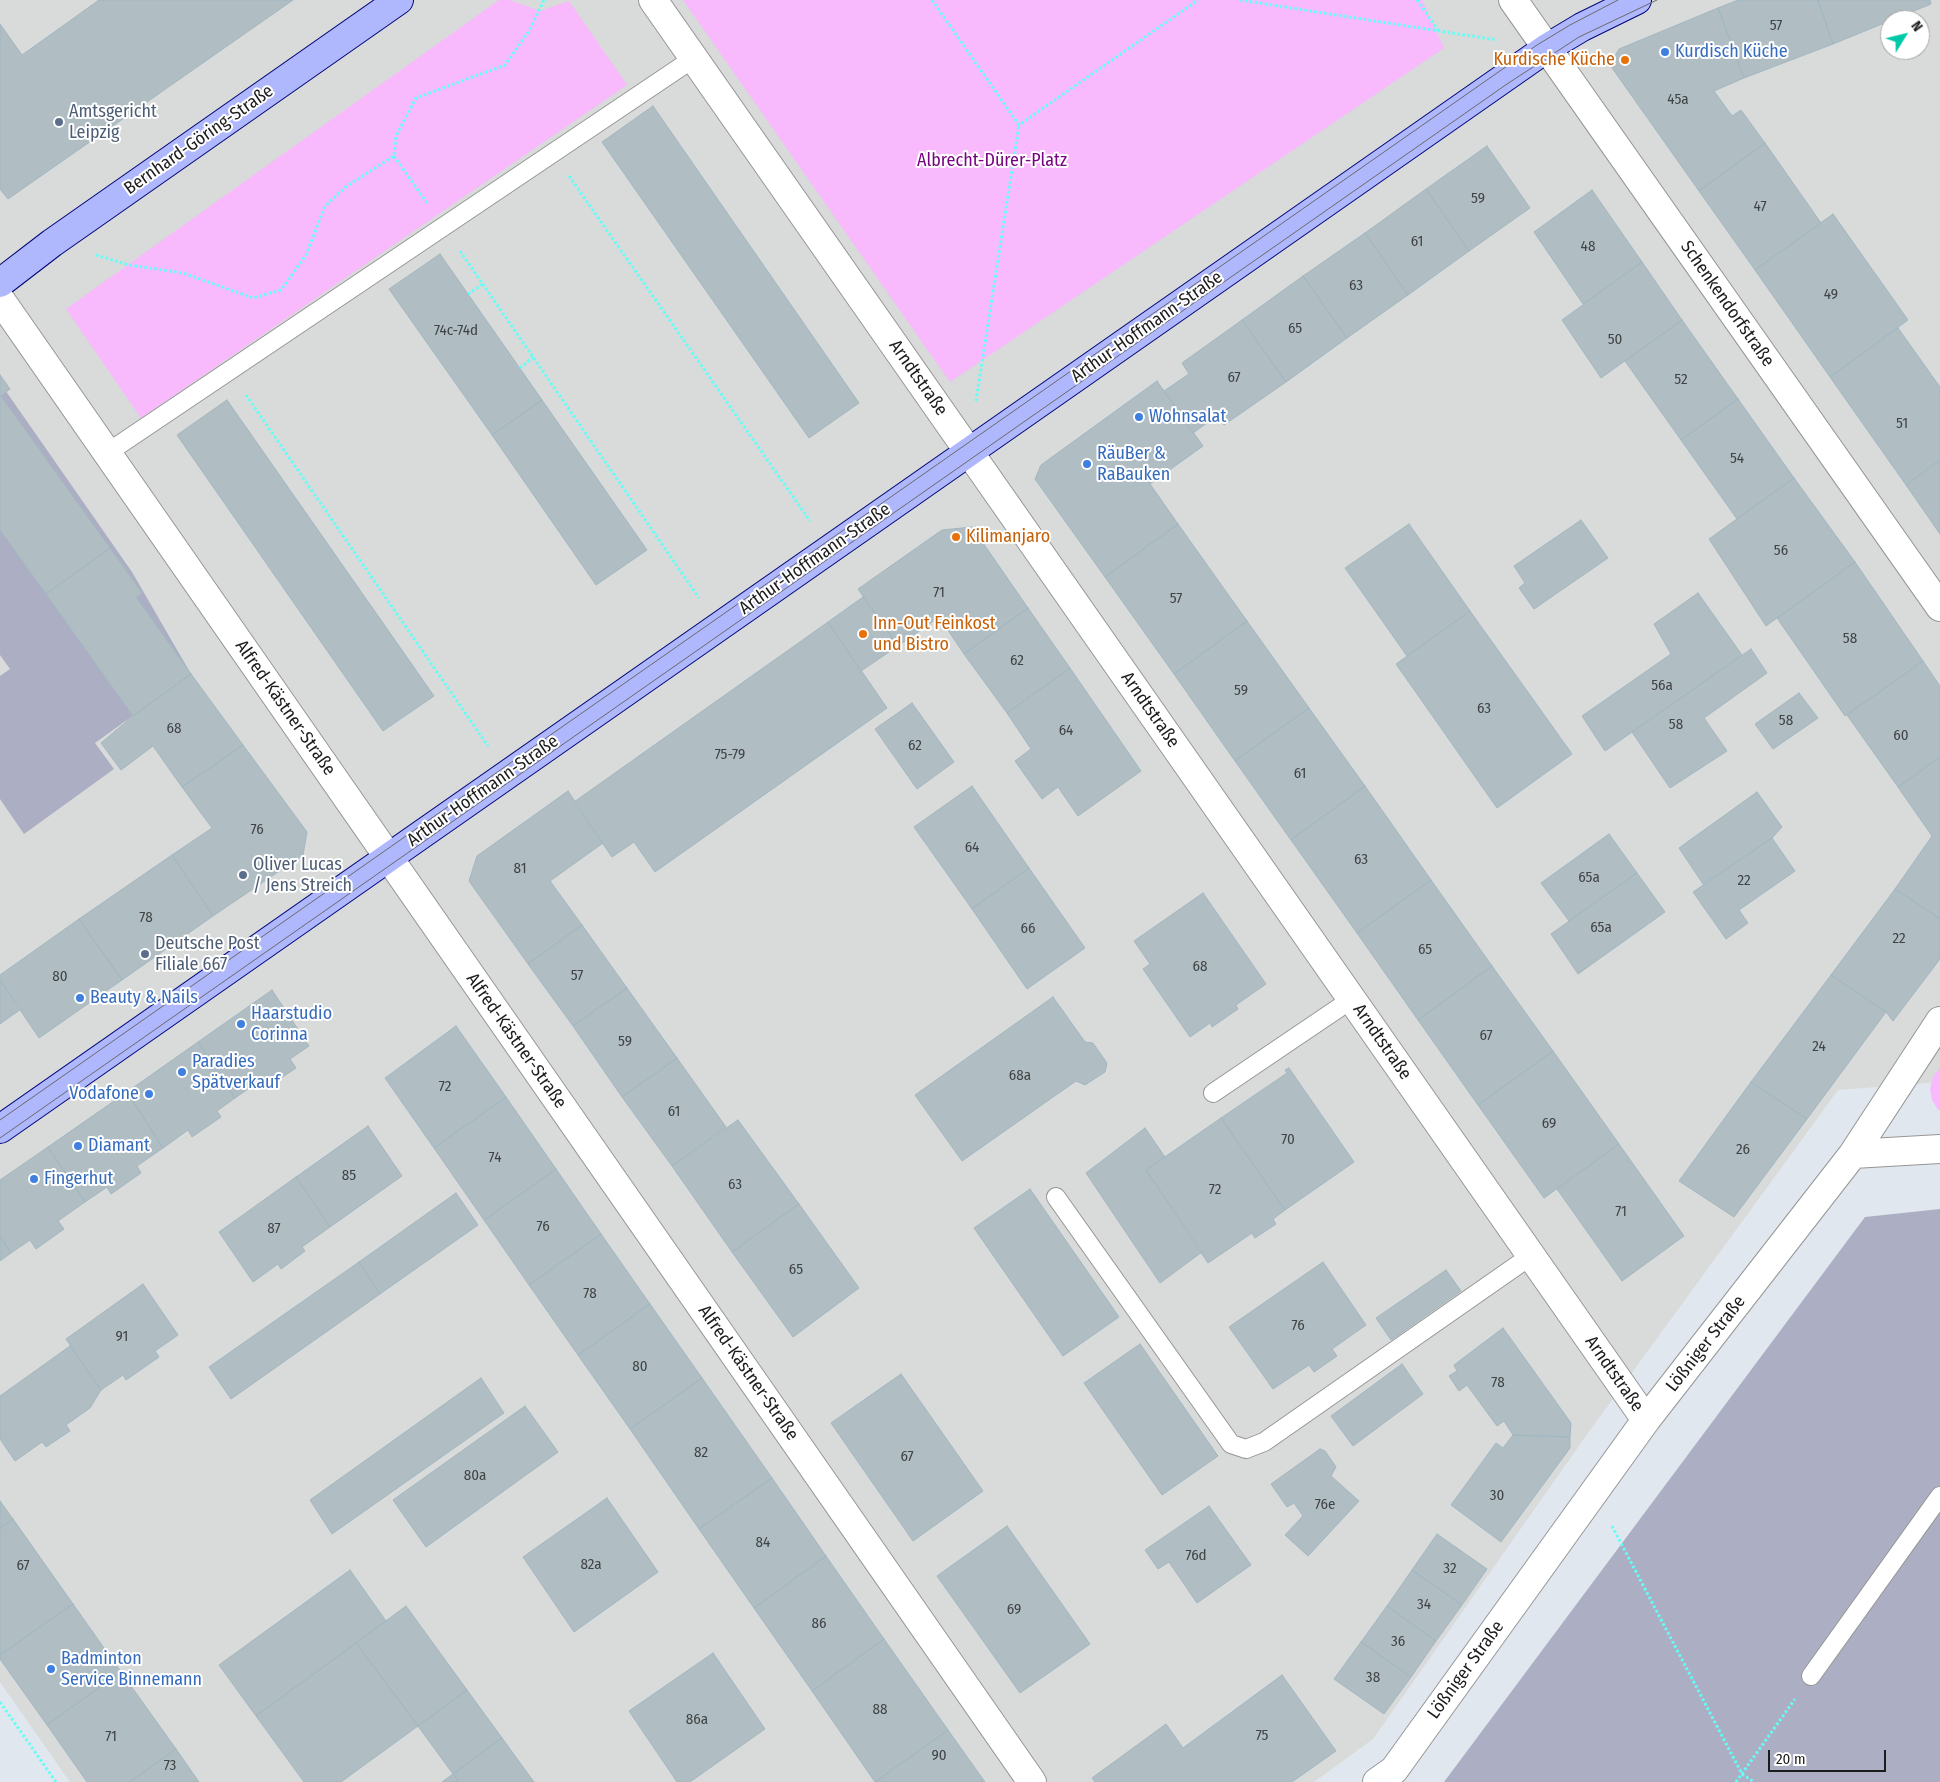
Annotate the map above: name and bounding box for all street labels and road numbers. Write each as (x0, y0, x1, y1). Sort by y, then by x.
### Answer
street label: Bernhard-Göring-Straße (120, 80, 278, 200)
street label: Schenkendorfstraße (1676, 237, 1778, 371)
street label: Arthur-Hoffmann-Straße (1067, 267, 1227, 387)
street label: Arndtstraße (884, 336, 952, 420)
street label: Arthur-Hoffmann-Straße (735, 499, 895, 619)
street label: Alfred-Kästner-Straße (230, 636, 340, 780)
street label: Arndtstraße (1116, 668, 1184, 752)
street label: Arthur-Hoffmann-Straße (403, 731, 563, 851)
street label: Alfred-Kästner-Straße (461, 969, 571, 1113)
street label: Arndtstraße (1348, 1000, 1416, 1084)
street label: Lößniger Straße (1662, 1292, 1750, 1396)
street label: Alfred-Kästner-Straße (693, 1301, 803, 1445)
street label: Arndtstraße (1580, 1332, 1648, 1416)
street label: Lößniger Straße (1423, 1617, 1509, 1723)

